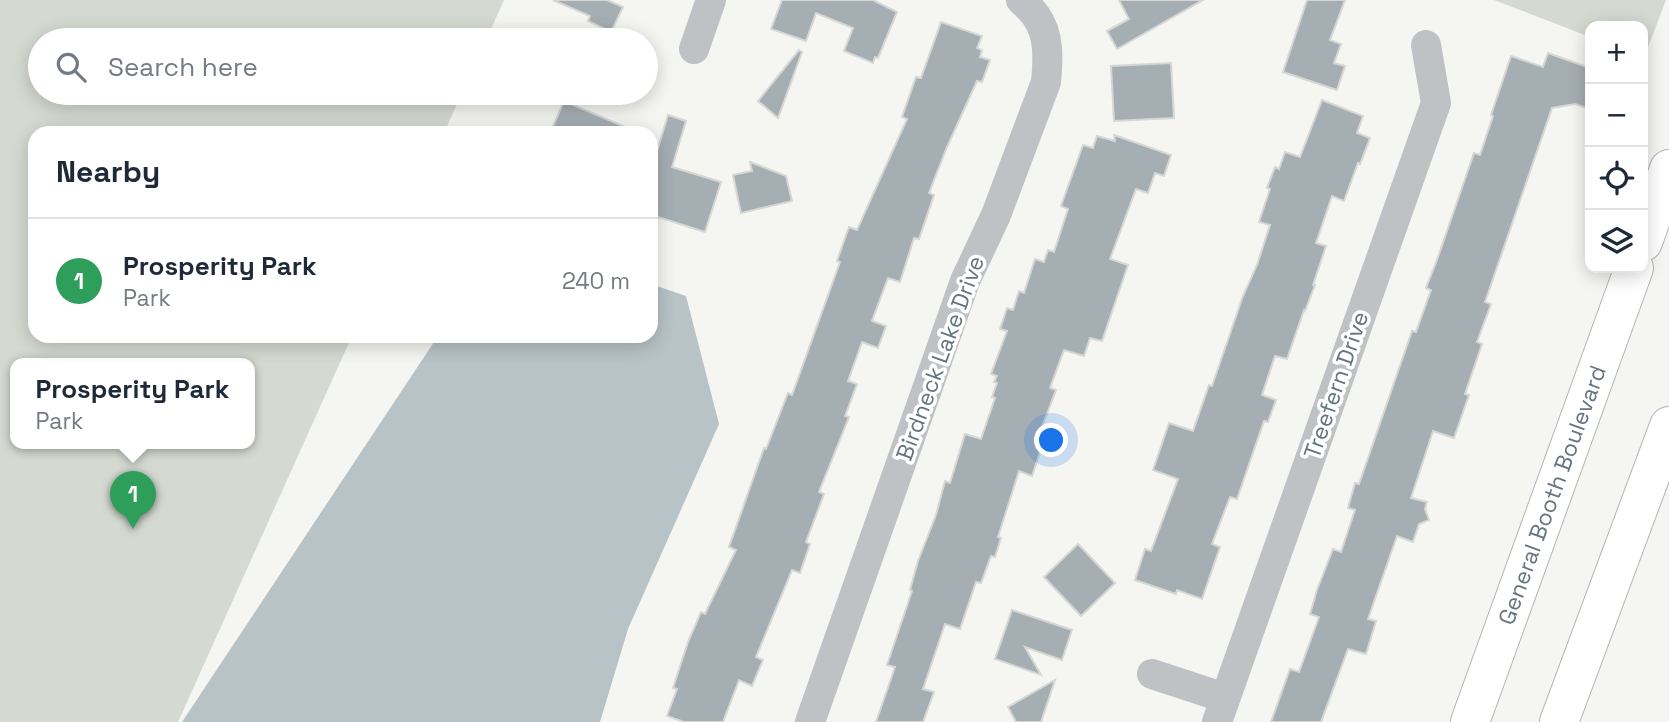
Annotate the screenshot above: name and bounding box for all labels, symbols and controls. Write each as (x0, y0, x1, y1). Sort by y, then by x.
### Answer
map controls (1585, 21, 1648, 273)
button: + (1585, 21, 1648, 84)
search box (28, 28, 658, 105)
icon: search (52, 48, 90, 86)
text: Search here (108, 50, 258, 84)
button: − (1585, 84, 1648, 147)
button: locate (1585, 147, 1648, 210)
text: Nearby (56, 152, 160, 191)
button: layers (1585, 210, 1648, 273)
text: Prosperity Park (123, 249, 317, 283)
street label: Birdneck Lake Drive (889, 251, 991, 465)
text: 1 (74, 266, 84, 296)
text: 240 m (562, 266, 630, 296)
text: Park (123, 283, 171, 313)
street label: Treefern Drive (1297, 307, 1375, 463)
popup (10, 358, 255, 449)
street label: General Booth Boulevard (1491, 361, 1613, 629)
text: Prosperity Park (36, 372, 229, 406)
text: Park (36, 406, 83, 436)
your location (1034, 423, 1068, 457)
pin: 1 (110, 471, 156, 529)

